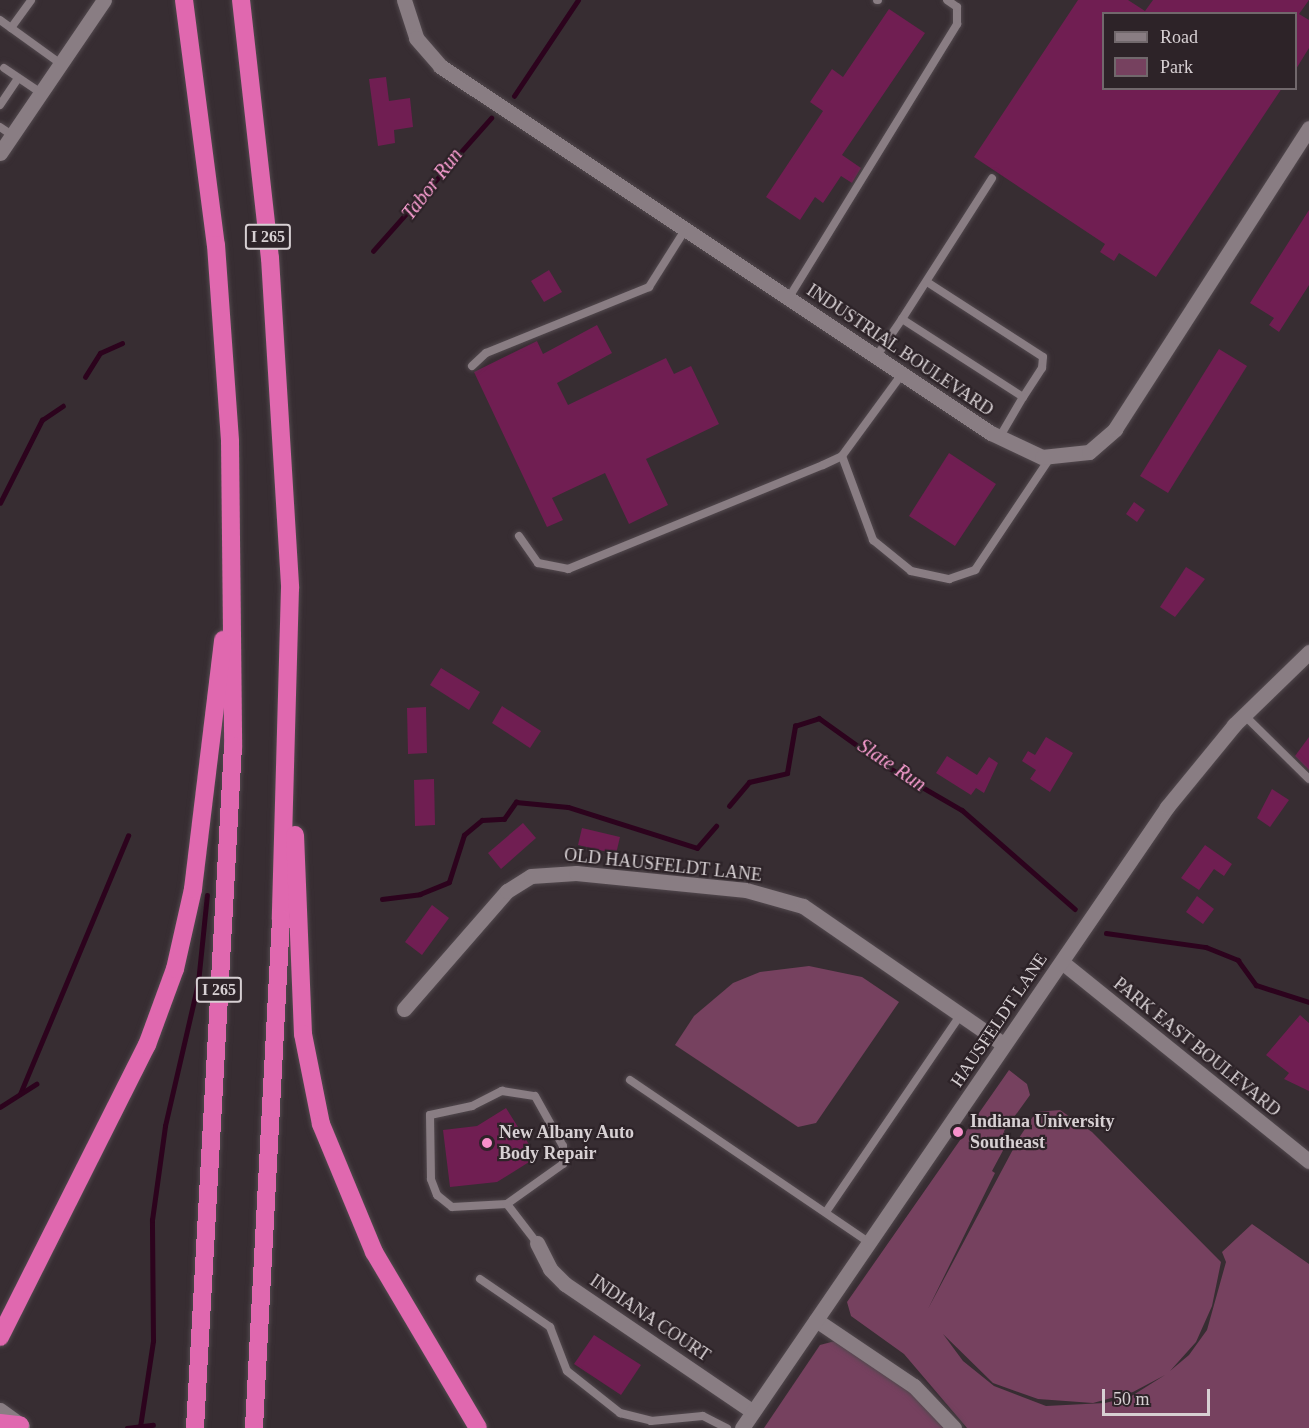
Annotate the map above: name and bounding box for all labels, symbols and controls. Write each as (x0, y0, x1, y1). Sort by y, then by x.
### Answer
legend (1102, 12, 1297, 90)
text: Road (1160, 27, 1198, 47)
text: Park (1160, 57, 1193, 77)
water label: Tabor Run (397, 143, 467, 225)
road number: I 265 (244, 224, 292, 250)
street label: INDUSTRIAL BOULEVARD (802, 279, 998, 421)
water label: Slate Run (853, 733, 931, 797)
street label: OLD HAUSFELDT LANE (563, 844, 763, 886)
street label: HAUSFELDT LANE (946, 949, 1052, 1091)
street label: PARK EAST BOULEVARD (1109, 973, 1285, 1121)
road number: I 265 (195, 977, 243, 1003)
place label: Indiana University Southeast (970, 1111, 1115, 1154)
place label: New Albany Auto Body Repair (499, 1122, 636, 1164)
marker: Indiana University Southeast (951, 1125, 965, 1139)
marker: New Albany Auto Body Repair (480, 1136, 494, 1150)
street label: INDIANA COURT (585, 1270, 715, 1366)
scale bar (1105, 1377, 1213, 1415)
text: 50 m (1113, 1389, 1150, 1409)

